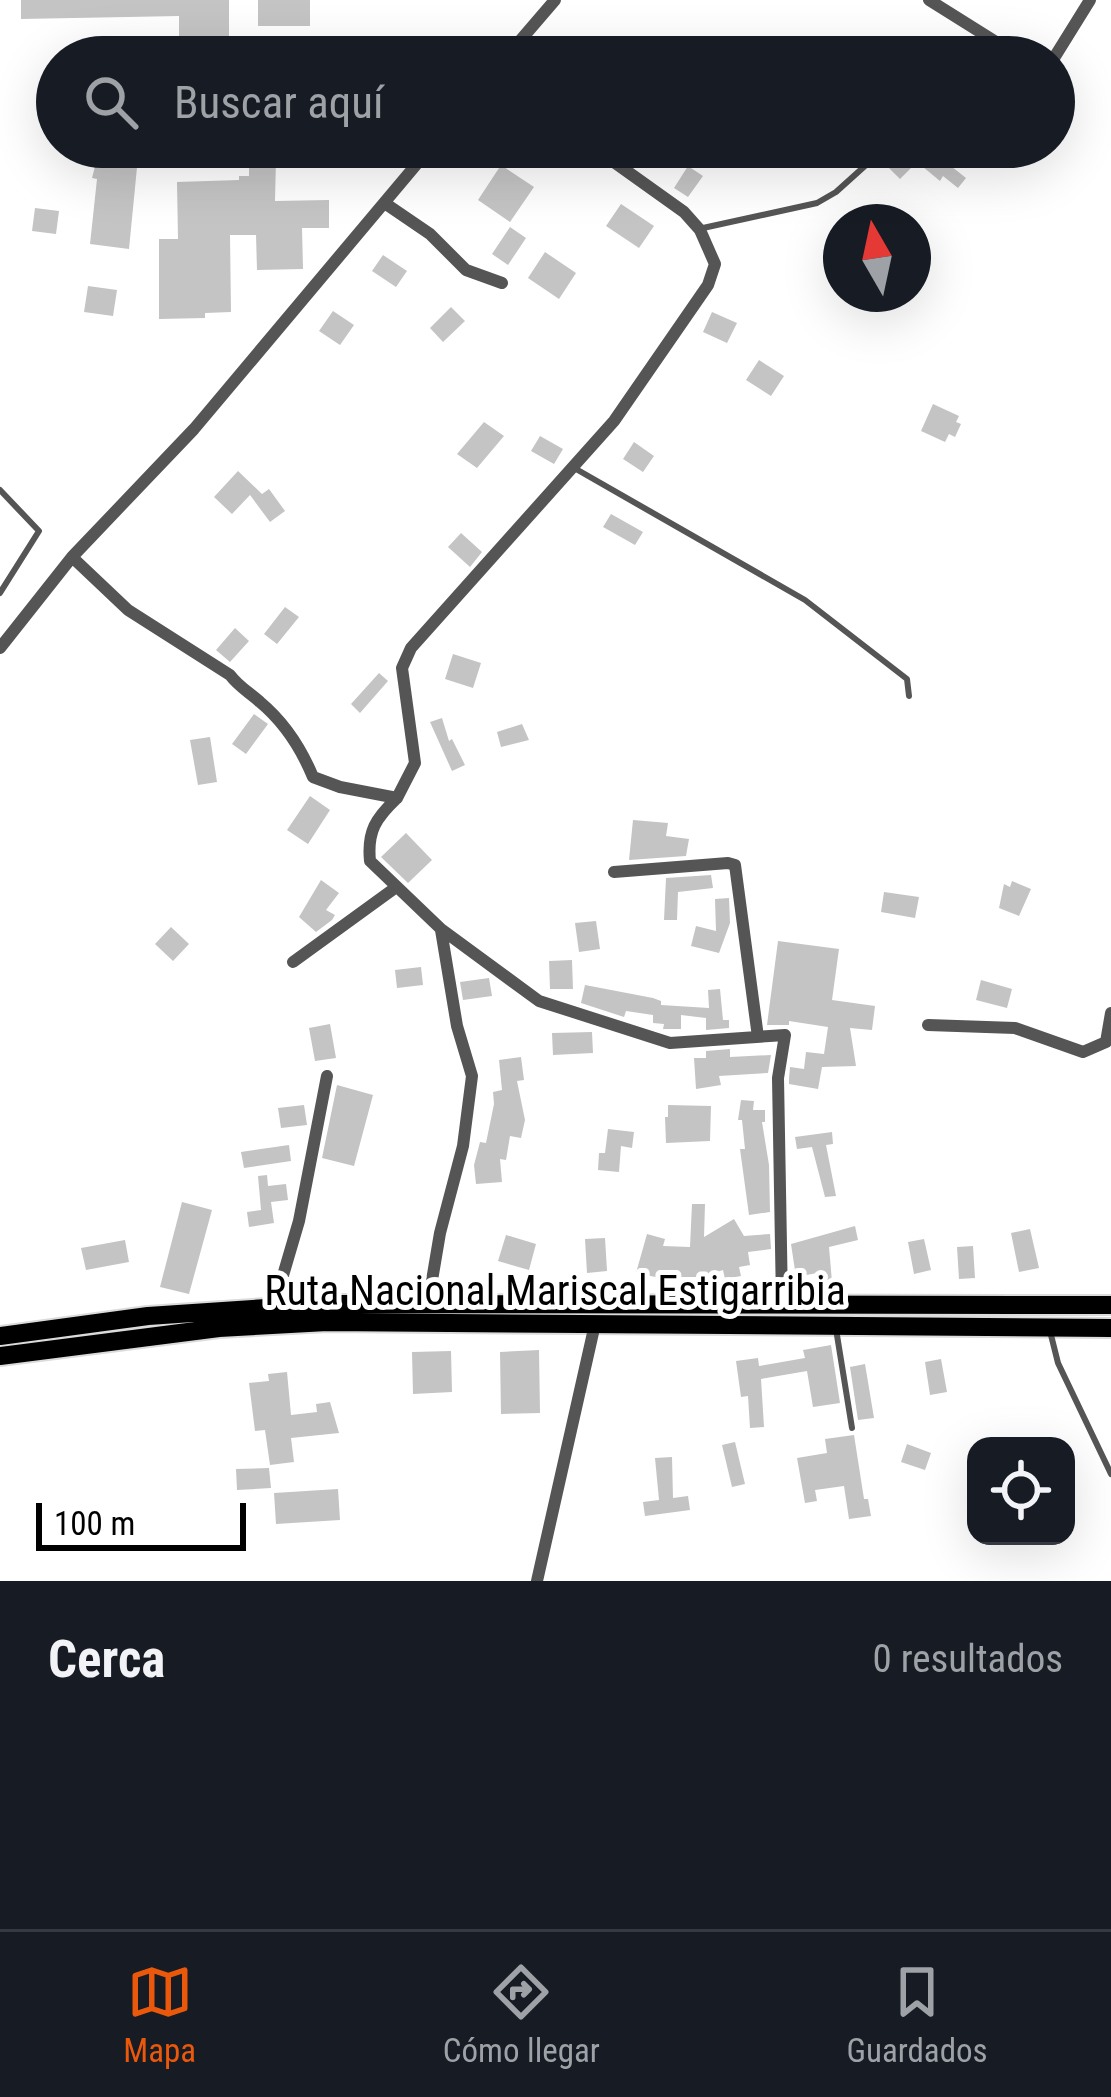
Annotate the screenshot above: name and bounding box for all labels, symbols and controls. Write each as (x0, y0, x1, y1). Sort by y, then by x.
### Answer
search box (36, 36, 1075, 168)
icon: search (78, 69, 144, 135)
text: Buscar aquí (174, 76, 384, 129)
north arrow (823, 204, 931, 312)
street label: Ruta Nacional Mariscal Estigarribia (264, 1266, 846, 1315)
map controls (967, 1437, 1075, 1545)
button: locate (967, 1437, 1075, 1545)
scale bar (36, 1497, 246, 1550)
text: 100 m (54, 1504, 135, 1543)
text: Cerca (48, 1630, 165, 1689)
text: 0 resultados (872, 1636, 1063, 1682)
tab: Mapa (123, 1959, 196, 2070)
tab: Cómo llegar (443, 1959, 600, 2070)
tab: Guardados (846, 1959, 988, 2070)

